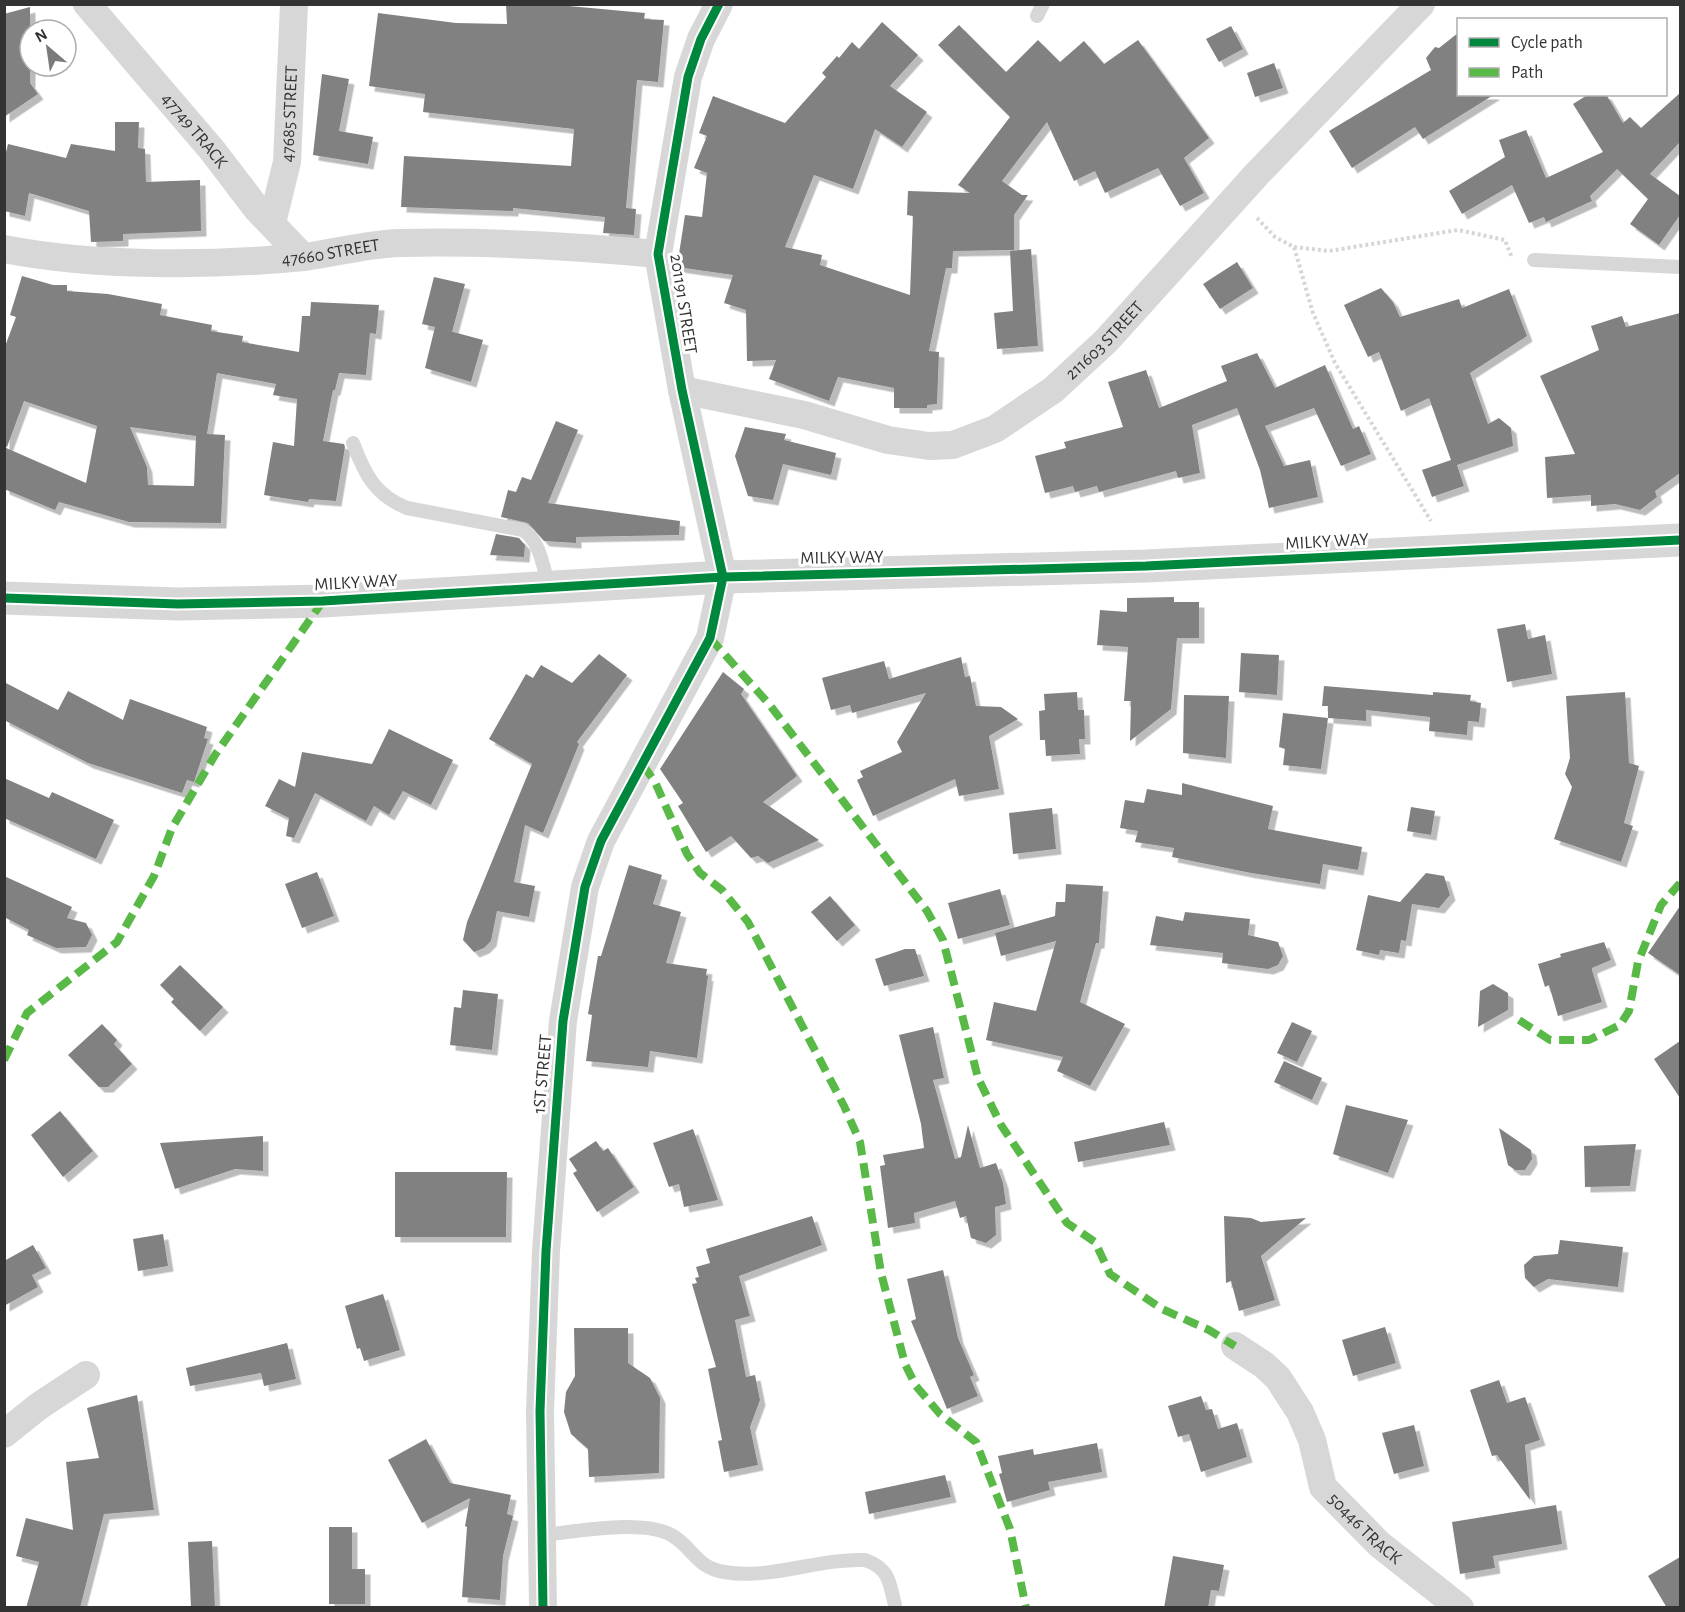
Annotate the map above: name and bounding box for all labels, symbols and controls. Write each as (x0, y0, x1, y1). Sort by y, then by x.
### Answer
north arrow (18, 18, 78, 78)
legend (1457, 18, 1667, 96)
text: N (32, 26, 50, 45)
text: Cycle path (1511, 34, 1583, 52)
text: Path (1511, 64, 1543, 82)
street label: 47685 STREET (279, 65, 301, 163)
street label: 47749 TRACK (157, 90, 230, 172)
street label: 47660 STREET (281, 237, 381, 269)
street label: 201191 STREET (666, 253, 700, 356)
street label: 211603 STREET (1063, 298, 1147, 383)
street label: MILKY WAY (1285, 531, 1370, 553)
street label: MILKY WAY (800, 548, 884, 568)
street label: MILKY WAY (314, 572, 399, 594)
street label: 1ST STREET (531, 1034, 555, 1114)
street label: 50446 TRACK (1324, 1490, 1405, 1568)

